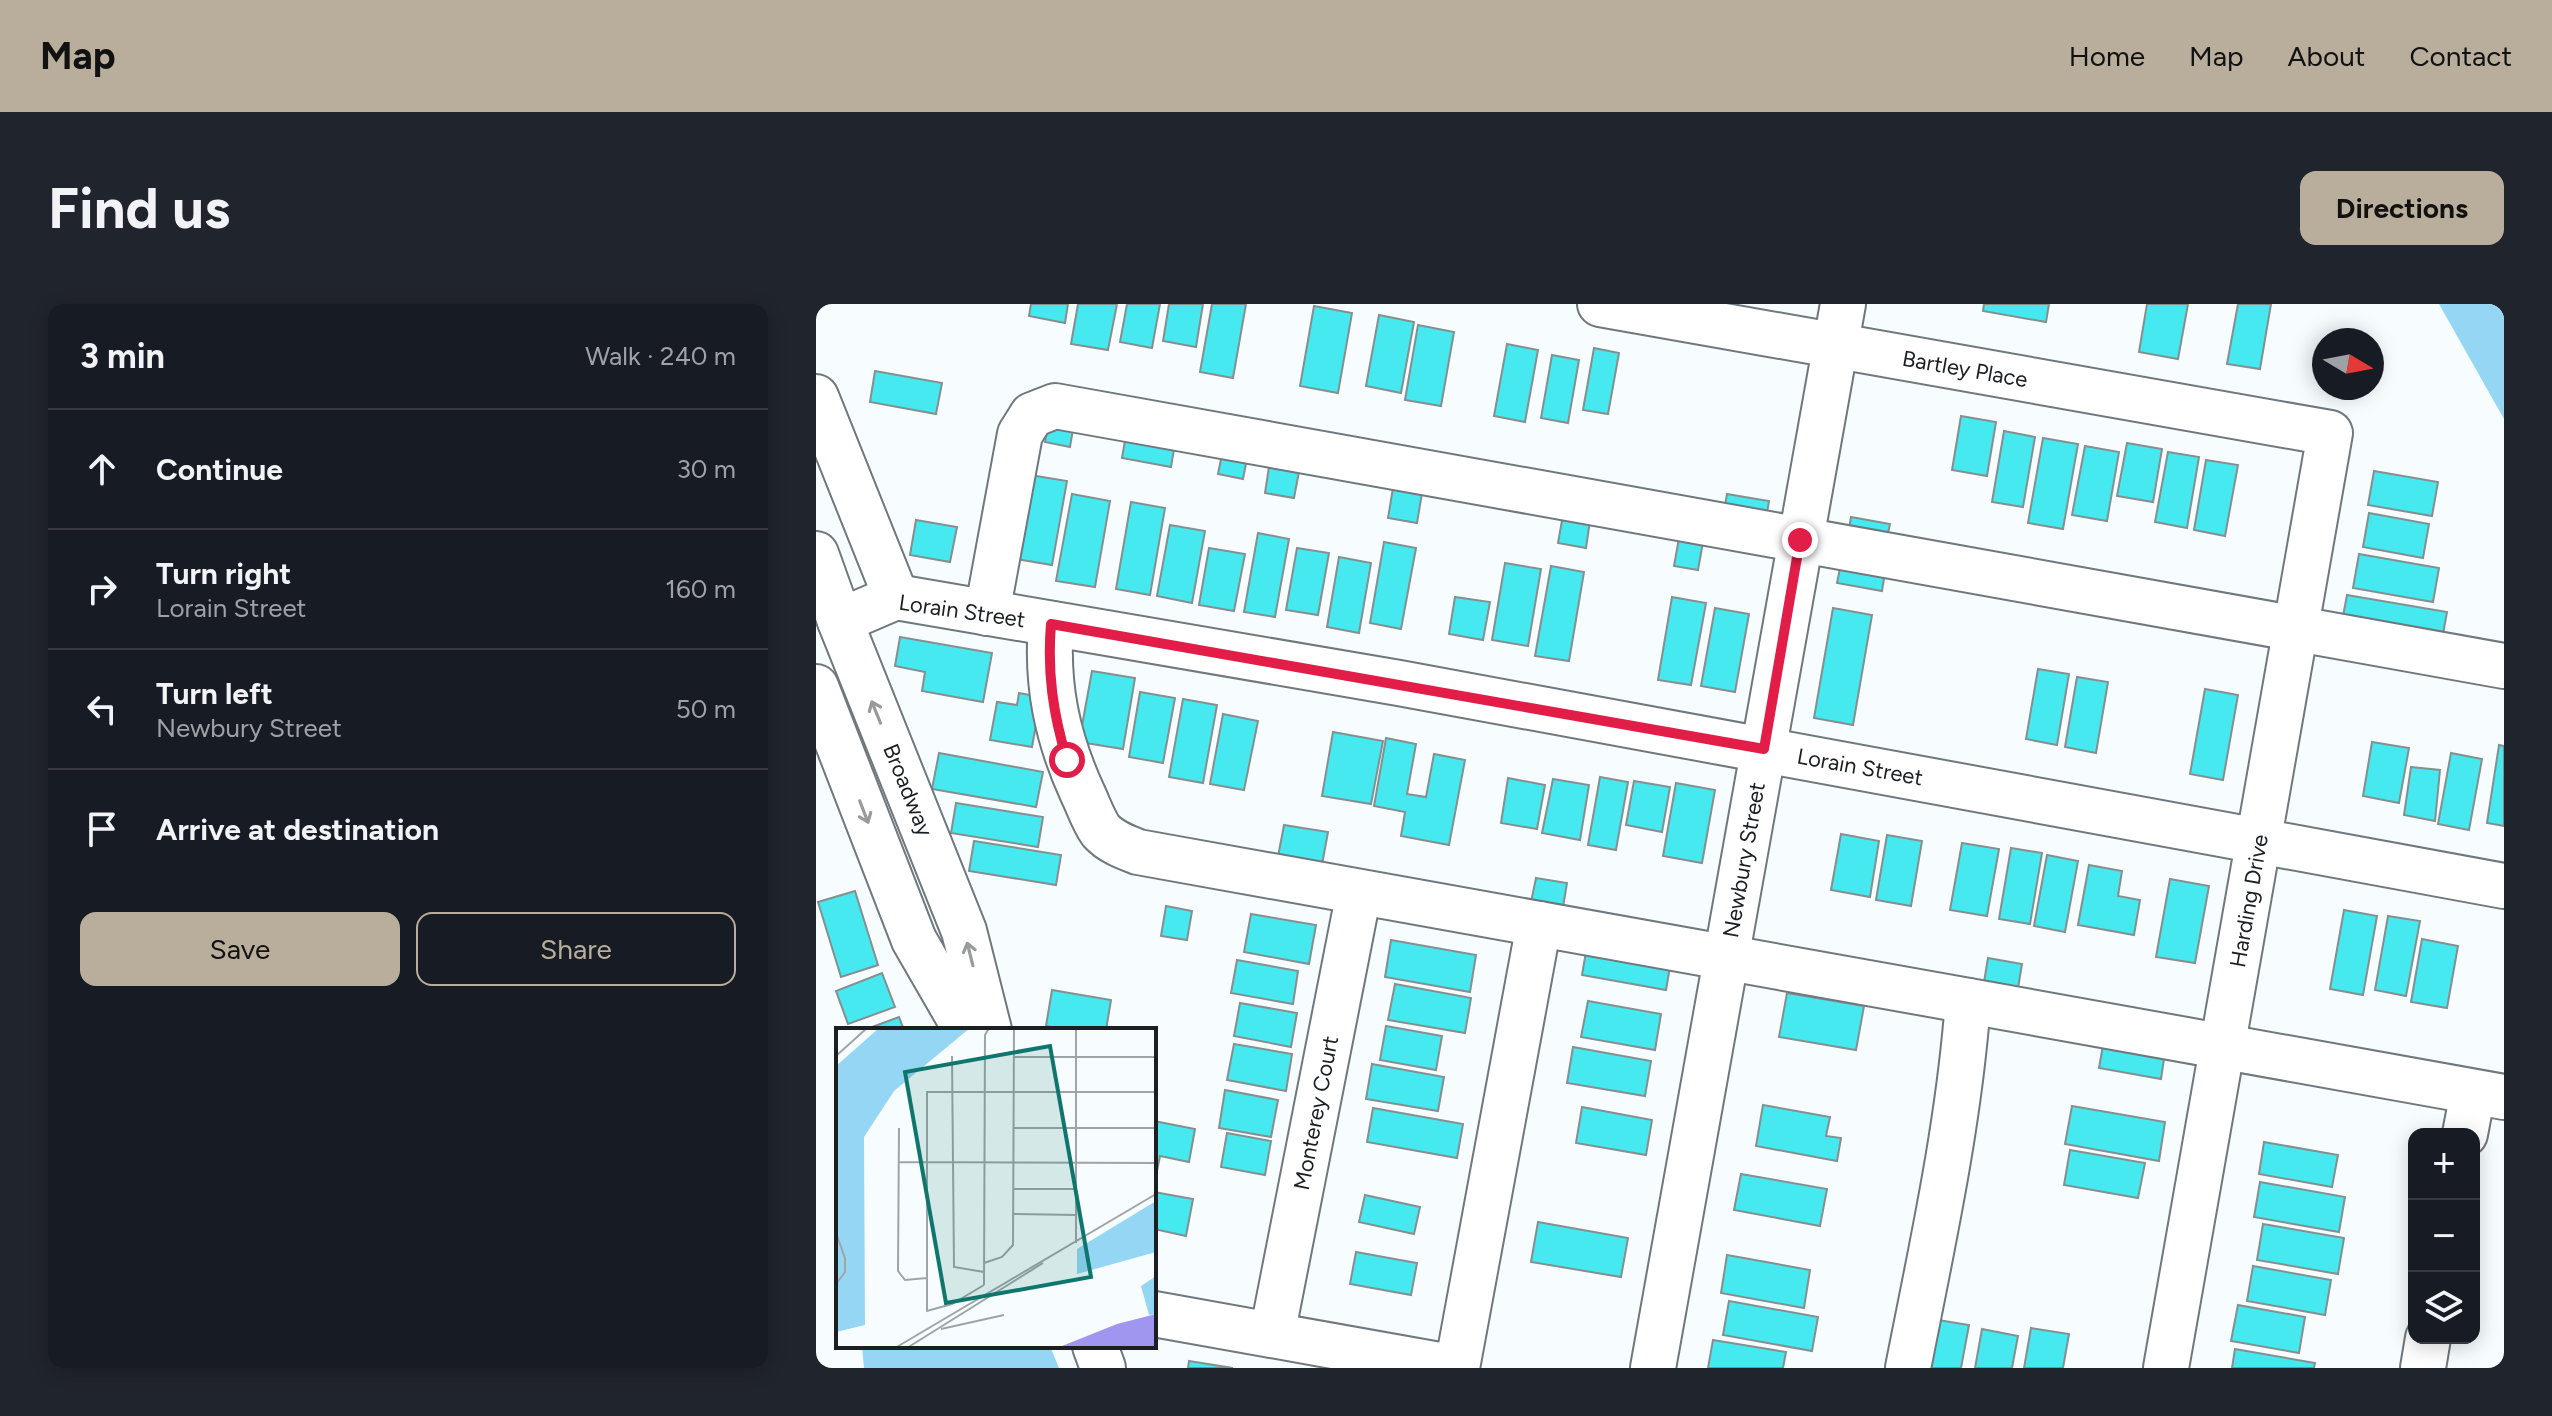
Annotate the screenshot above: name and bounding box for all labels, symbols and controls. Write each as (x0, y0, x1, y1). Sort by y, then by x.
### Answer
text: Map (40, 33, 116, 79)
text: Home (2069, 39, 2145, 73)
text: Map (2189, 39, 2244, 73)
text: About (2288, 39, 2365, 73)
text: Contact (2409, 39, 2512, 73)
button: Directions (2300, 171, 2504, 245)
text: Find us (48, 175, 230, 242)
north arrow (2312, 328, 2384, 400)
text: 3 min (80, 336, 165, 377)
text: Walk · 240 m (585, 340, 736, 372)
street label: Bartley Place (1900, 345, 2030, 393)
icon: ahead (80, 447, 124, 491)
text: Continue (156, 451, 283, 488)
text: 30 m (677, 453, 736, 485)
route end (1782, 522, 1818, 558)
text: Turn right (156, 555, 291, 592)
icon: right (80, 567, 124, 611)
text: 160 m (665, 573, 736, 605)
street label: Lorain Street (897, 589, 1027, 633)
text: Lorain Street (156, 592, 306, 624)
text: Turn left (156, 675, 273, 712)
icon: left (80, 687, 124, 731)
text: 50 m (676, 693, 736, 725)
one-way arrow (868, 700, 883, 725)
text: Newbury Street (156, 712, 342, 744)
street label: Broadway (877, 740, 939, 841)
route start (1049, 742, 1085, 778)
street label: Lorain Street (1795, 743, 1925, 791)
street label: Newbury Street (1717, 780, 1771, 940)
one-way arrow (858, 799, 872, 824)
icon: arrive (80, 807, 124, 851)
text: Arrive at destination (156, 811, 439, 848)
street label: Harding Drive (2224, 832, 2274, 970)
button: Save (80, 912, 400, 986)
button: Share (416, 912, 736, 986)
one-way arrow (961, 942, 976, 968)
inset map (836, 1028, 1156, 1348)
street label: Monterey Court (1288, 1033, 1344, 1193)
map controls (2408, 1128, 2480, 1344)
button: + (2408, 1128, 2480, 1200)
button: − (2408, 1200, 2480, 1272)
button: layers (2408, 1272, 2480, 1344)

